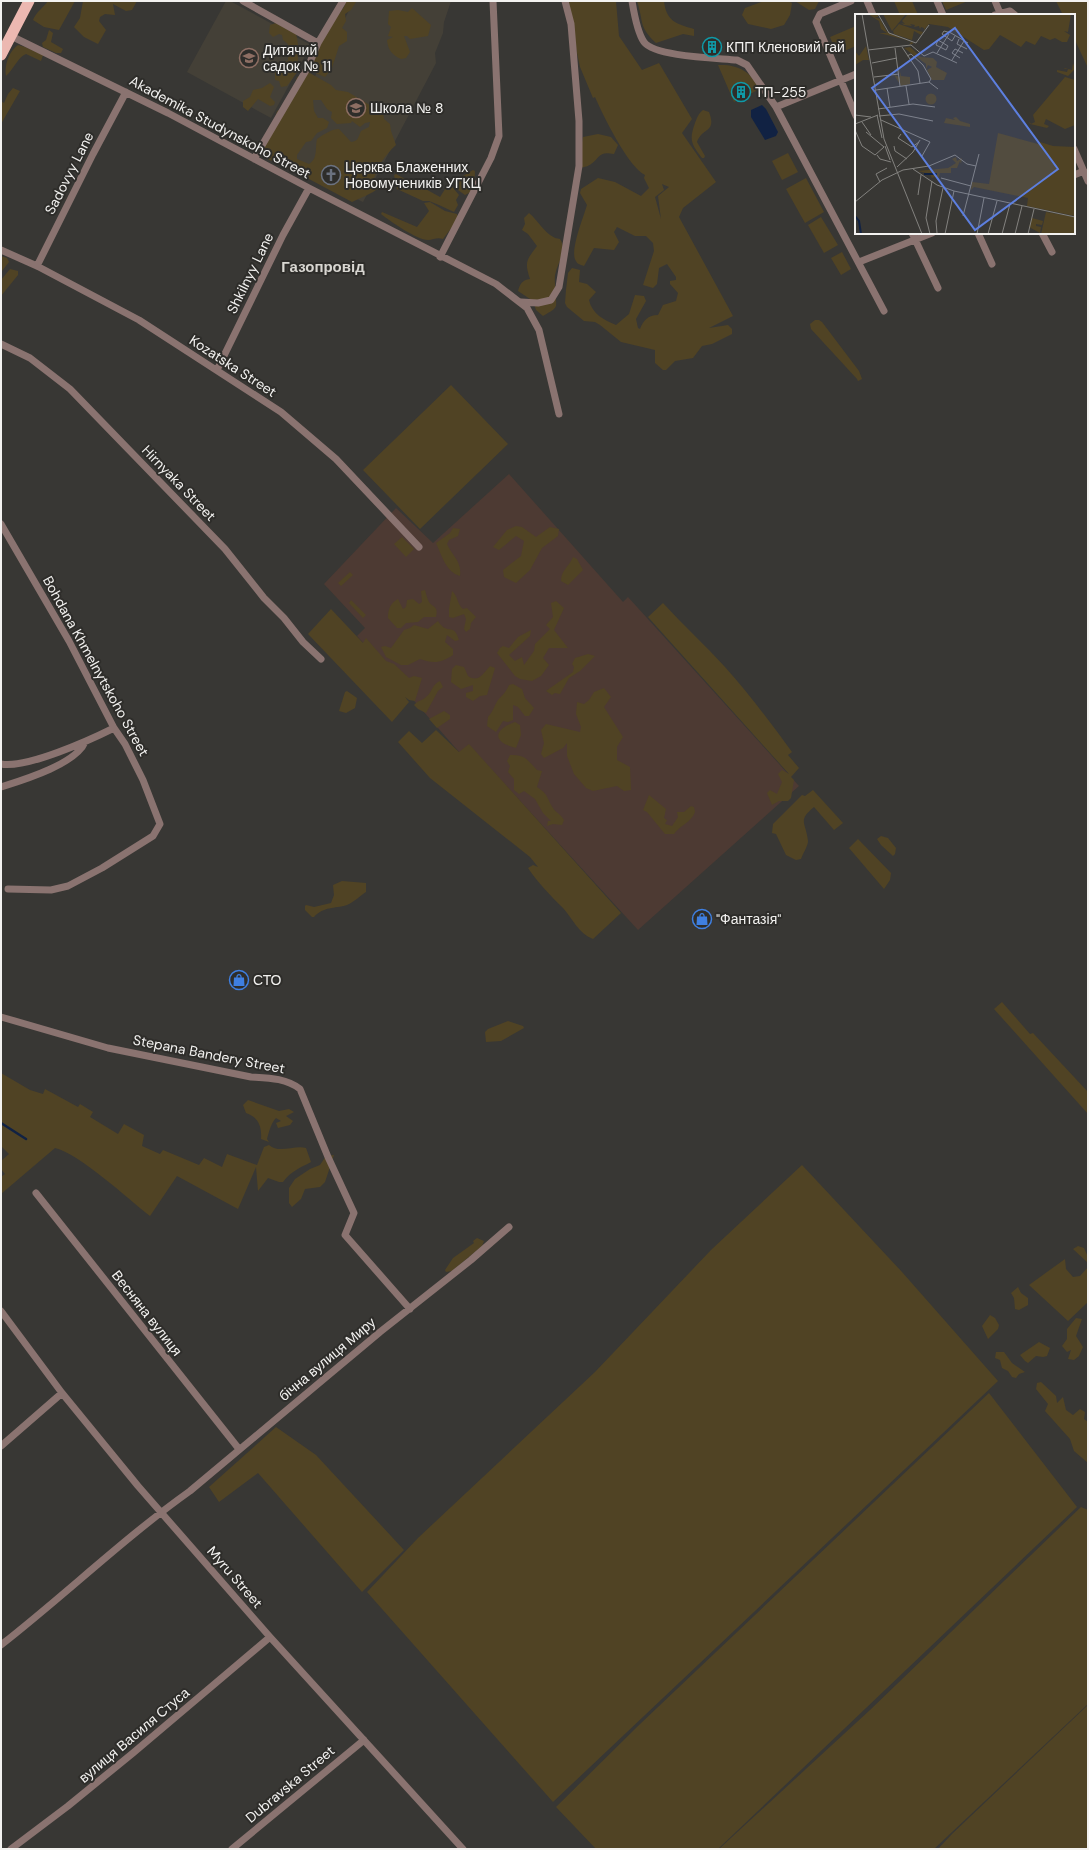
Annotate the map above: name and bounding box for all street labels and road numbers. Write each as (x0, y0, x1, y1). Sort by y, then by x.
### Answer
street label: Akademika Studynskoho Street (126, 71, 314, 183)
street label: Sadovyy Lane (41, 129, 97, 217)
street label: Shkilnyy Lane (223, 230, 277, 316)
street label: Kozatska Street (186, 331, 280, 401)
street label: Hirnyaka Street (138, 441, 220, 525)
street label: Bohdana Khmelnytskoho Street (39, 573, 153, 759)
street label: Stepana Bandery Street (132, 1030, 286, 1078)
street label: Весняна вулиця (108, 1266, 186, 1360)
street label: бічна вулиця Миру (275, 1313, 379, 1405)
street label: Myru Street (203, 1542, 267, 1612)
street label: вулиця Василя Стуса (75, 1683, 193, 1787)
street label: Dubravska Street (242, 1741, 338, 1827)

